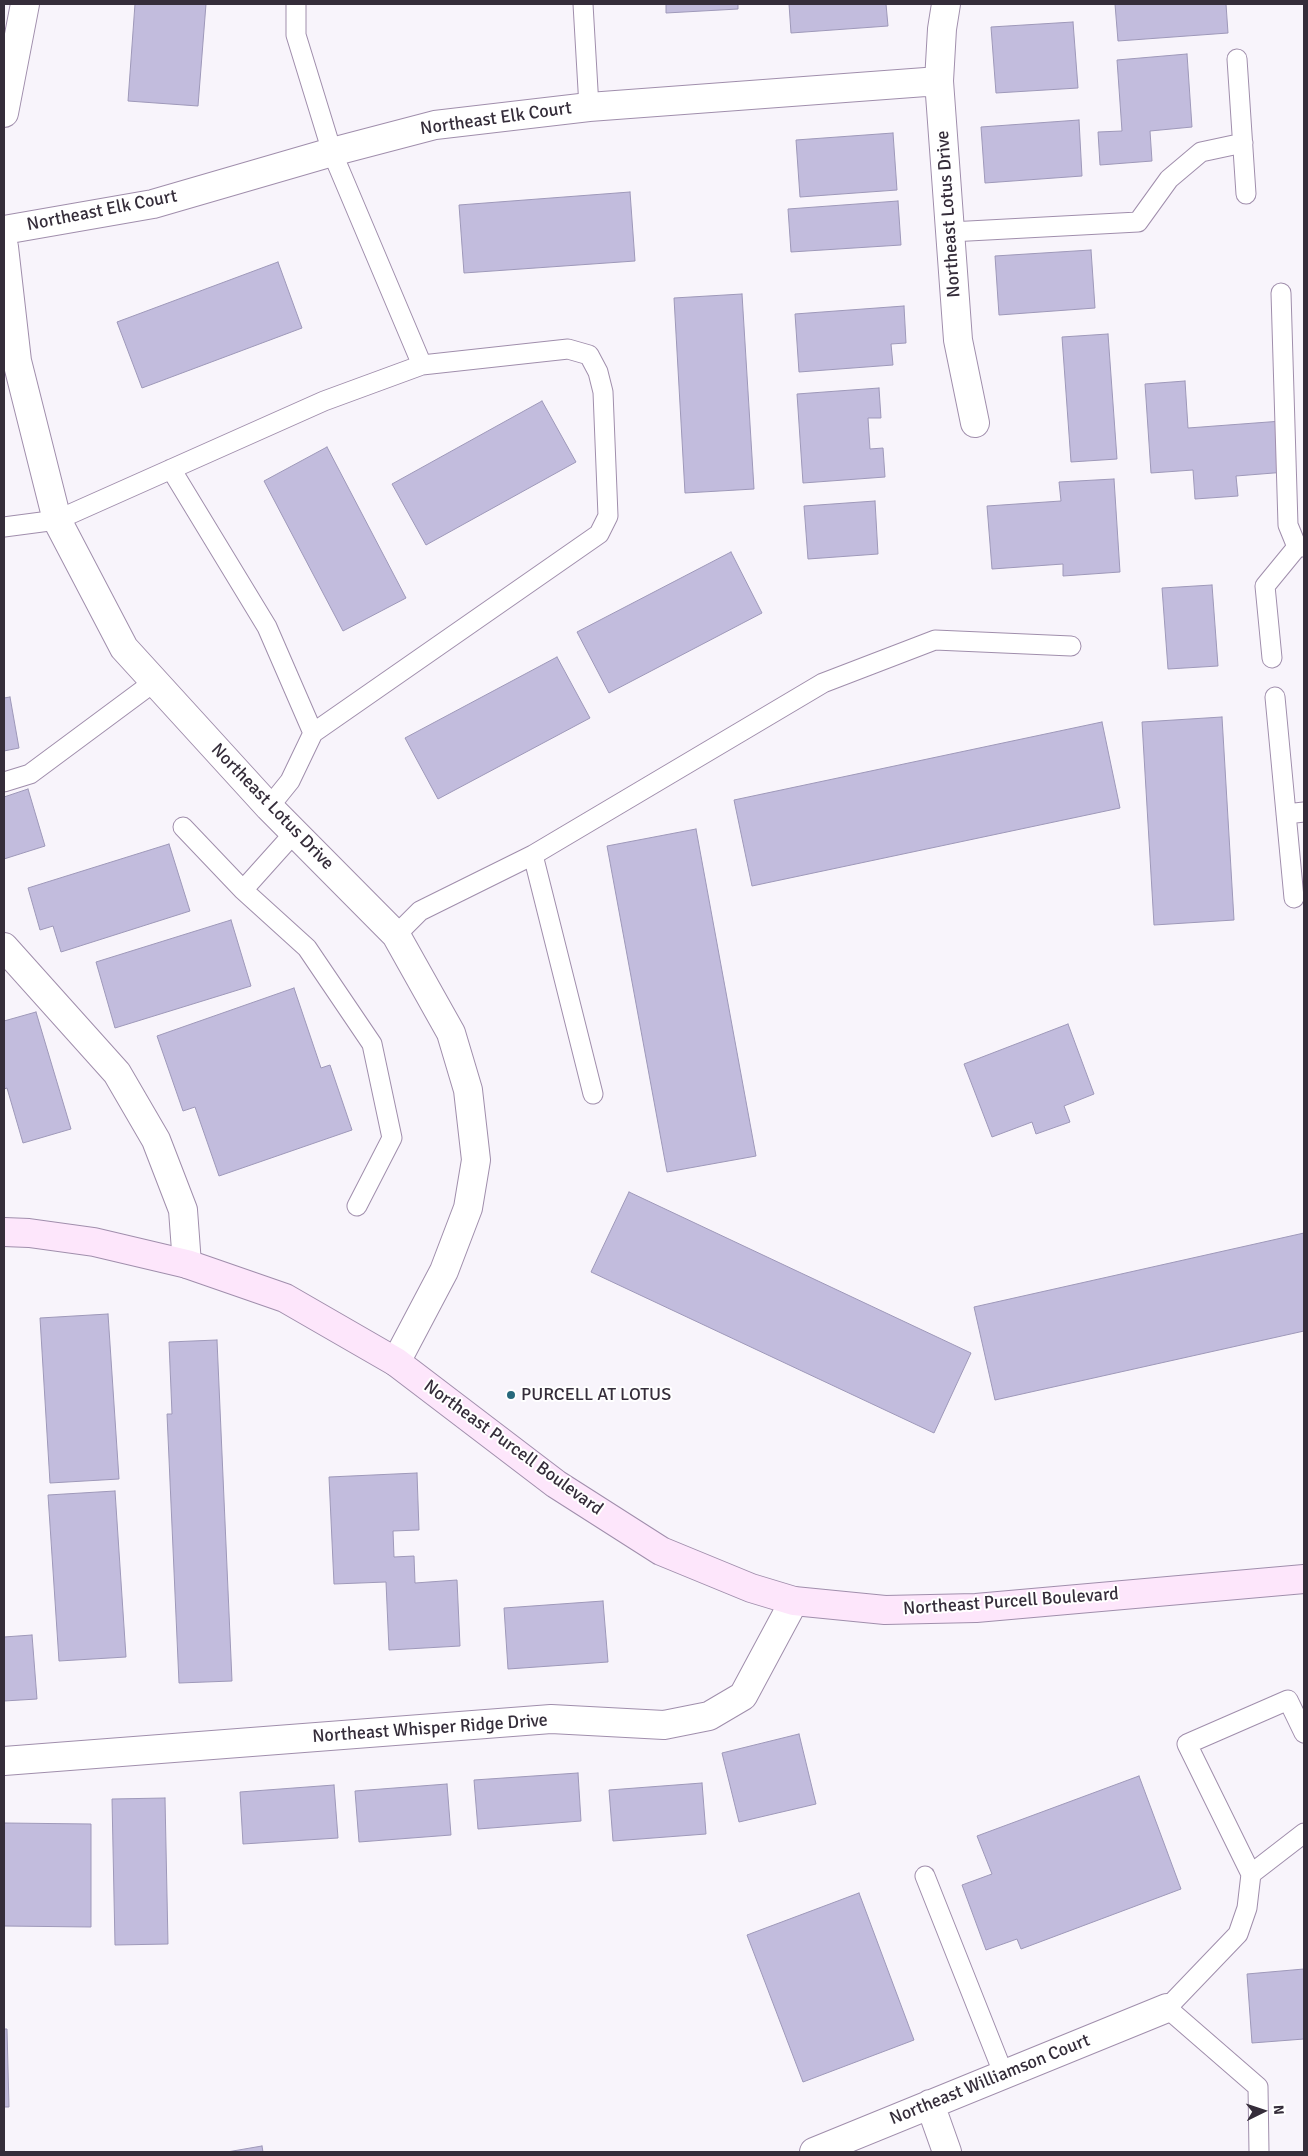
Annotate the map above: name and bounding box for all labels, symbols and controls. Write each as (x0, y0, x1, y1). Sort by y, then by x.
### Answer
street label: Northeast Elk Court (419, 98, 573, 140)
street label: Northeast Lotus Drive (932, 130, 966, 298)
street label: Northeast Elk Court (25, 186, 179, 236)
street label: Northeast Lotus Drive (206, 739, 338, 875)
street label: Northeast Purcell Boulevard (419, 1376, 607, 1520)
place label: PURCELL AT LOTUS (521, 1384, 671, 1406)
marker: PURCELL AT LOTUS (505, 1389, 517, 1401)
street label: Northeast Purcell Boulevard (902, 1584, 1120, 1620)
street label: Northeast Whisper Ridge Drive (312, 1710, 548, 1748)
street label: Northeast Williamson Court (887, 2030, 1093, 2130)
north arrow (1238, 2086, 1288, 2136)
text: N (1270, 2104, 1287, 2115)

